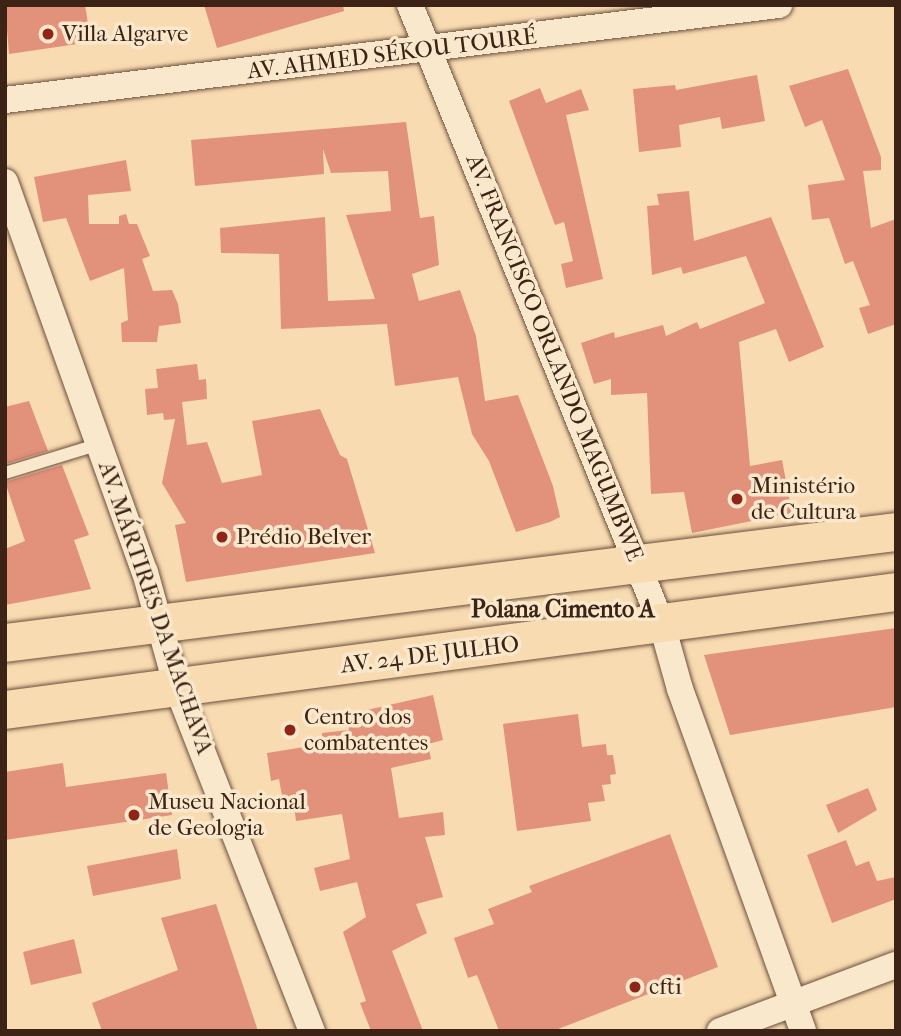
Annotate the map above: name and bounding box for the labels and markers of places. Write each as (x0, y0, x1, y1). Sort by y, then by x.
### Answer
place label: Villa Algarve (62, 20, 188, 48)
marker: Villa Algarve (40, 26, 56, 42)
place label: Ministério de Cultura (751, 472, 856, 526)
marker: Ministério de Cultura (729, 491, 745, 507)
place label: Prédio Belver (236, 523, 371, 551)
marker: Prédio Belver (214, 529, 230, 545)
place label: Centro dos combatentes (304, 703, 428, 757)
marker: Centro dos combatentes (282, 722, 298, 738)
place label: Museu Nacional de Geologia (148, 788, 306, 842)
marker: Museu Nacional de Geologia (126, 807, 142, 823)
place label: cfti (649, 973, 682, 1001)
marker: cfti (627, 979, 643, 995)

